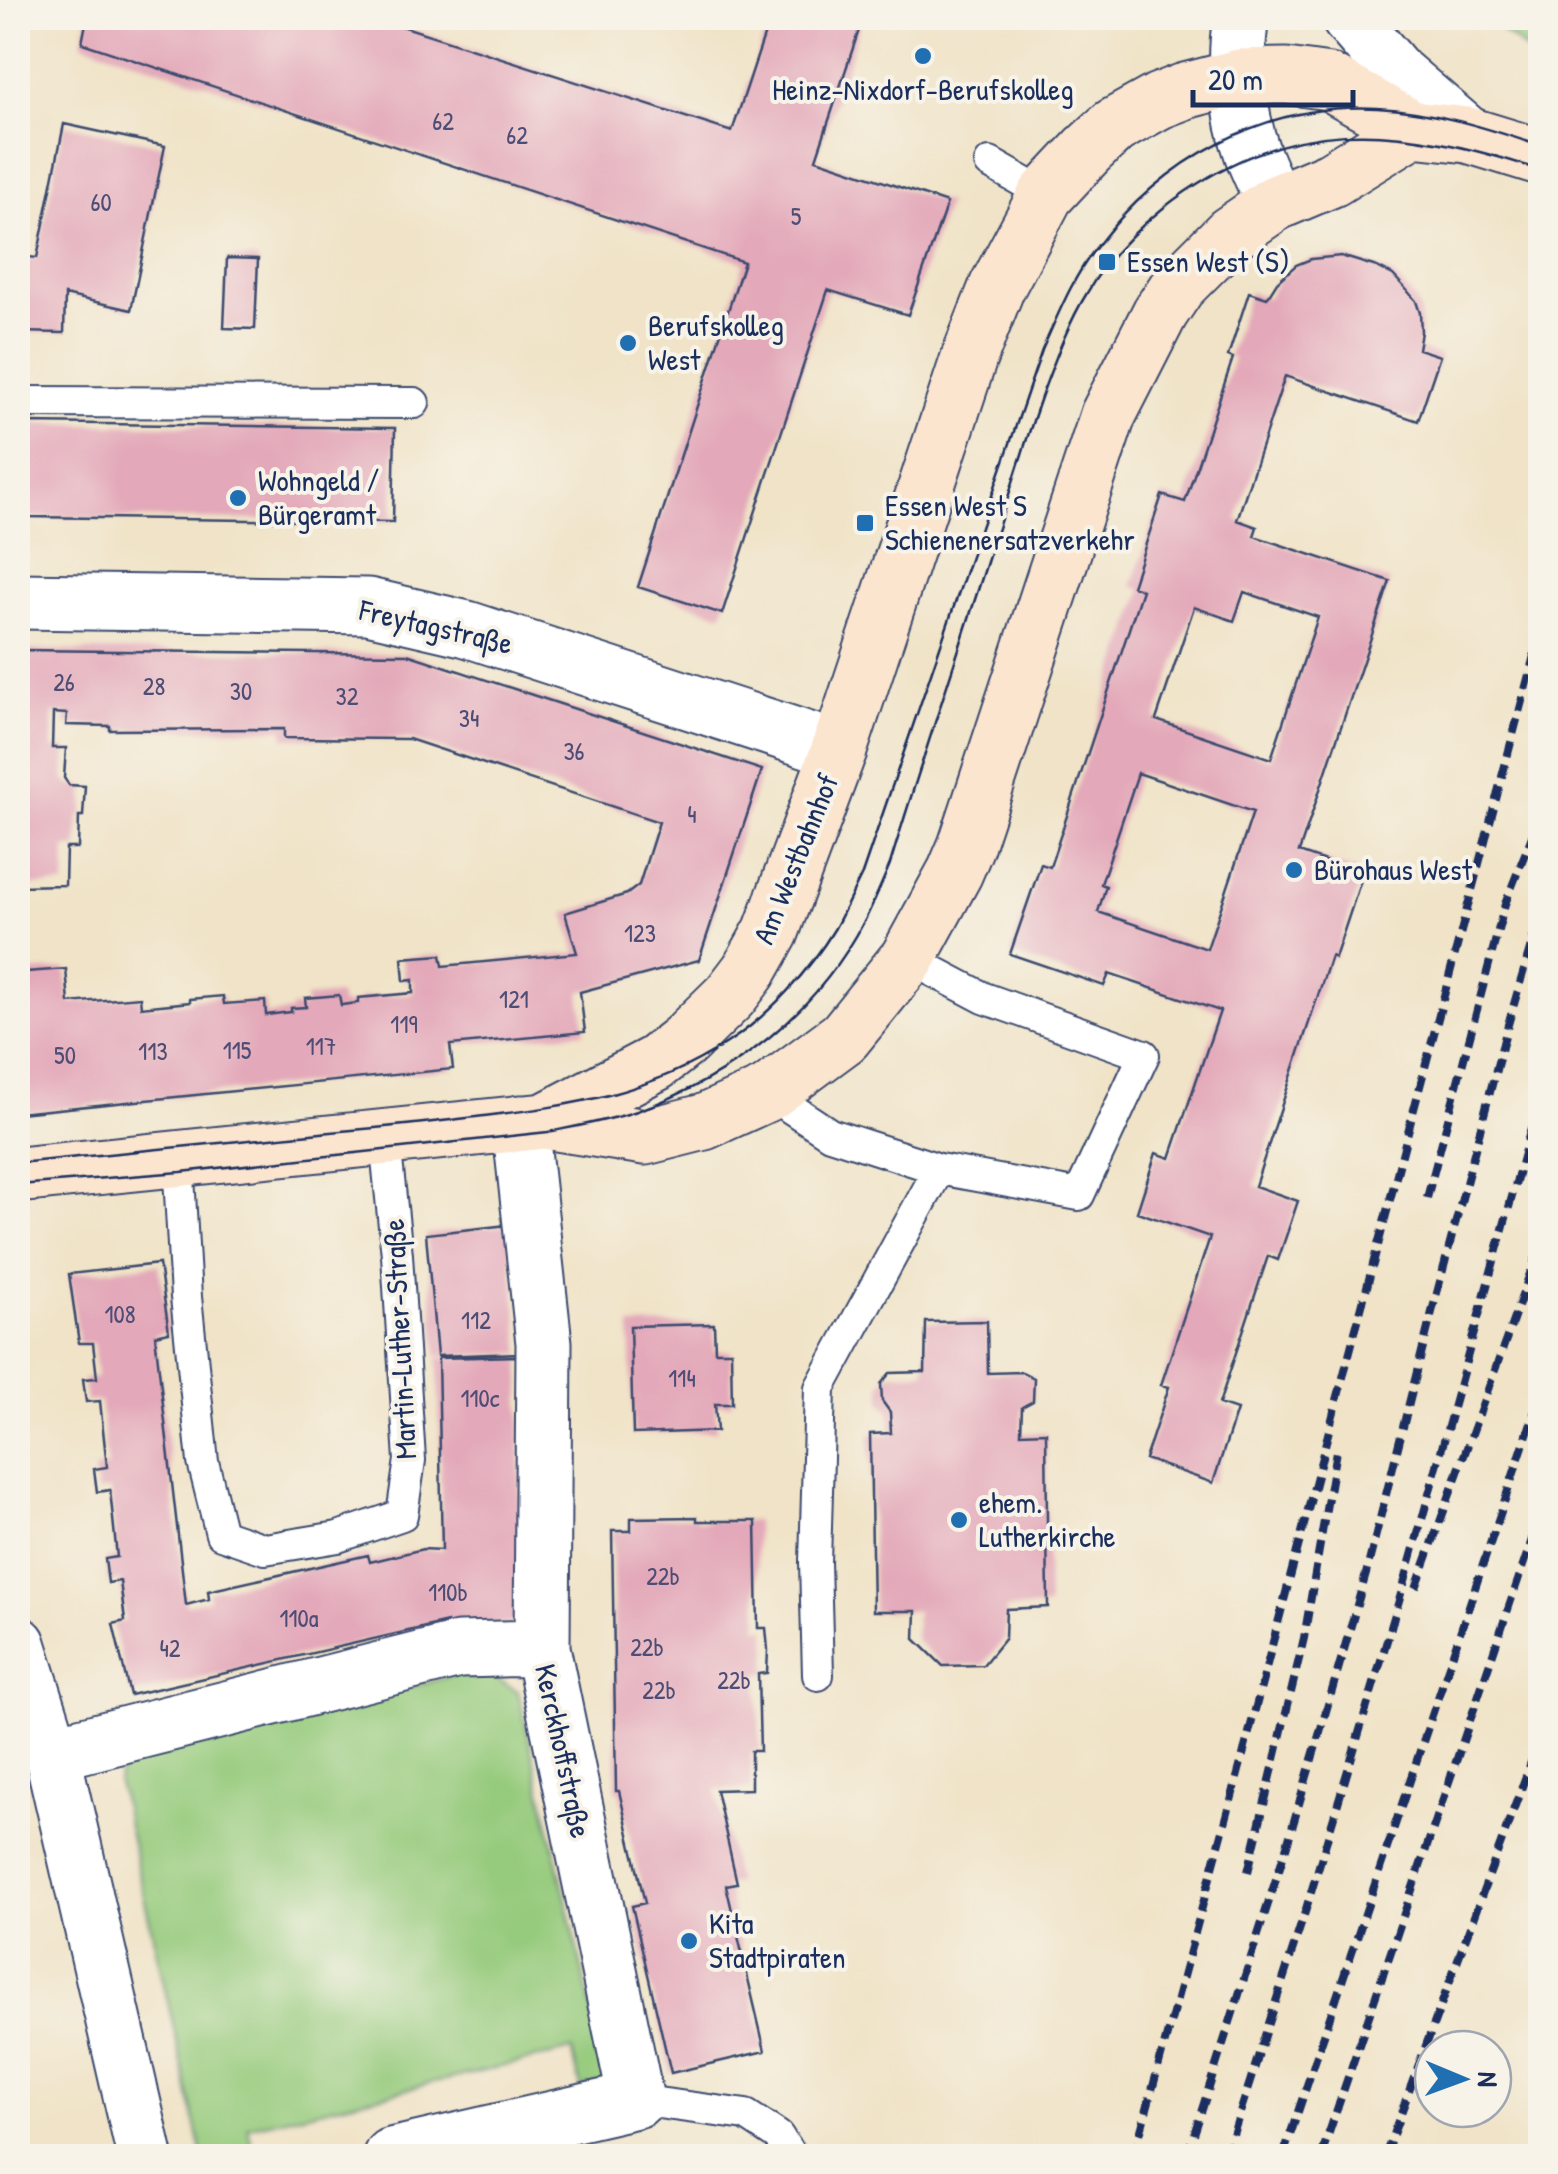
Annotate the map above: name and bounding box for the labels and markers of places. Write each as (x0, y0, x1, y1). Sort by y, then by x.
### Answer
marker: Heinz-Nixdorf-Berufskolleg (912, 45, 934, 67)
place label: Heinz-Nixdorf-Berufskolleg (772, 69, 1074, 109)
place label: Essen West (S) (1127, 241, 1290, 281)
marker: Essen West (S) (1096, 251, 1118, 273)
place label: Berufskolleg West (648, 305, 784, 379)
marker: Berufskolleg West (617, 332, 639, 354)
place label: Wohngeld / Bürgeramt (258, 460, 379, 534)
place label: Essen West S Schienenersatzverkehr (885, 485, 1135, 559)
marker: Wohngeld / Bürgeramt (227, 487, 249, 509)
marker: Essen West S Schienenersatzverkehr (854, 512, 876, 534)
place label: Bürohaus West (1314, 849, 1473, 889)
marker: Bürohaus West (1283, 859, 1305, 881)
place label: ehem. Lutherkirche (979, 1482, 1116, 1556)
marker: ehem. Lutherkirche (948, 1509, 970, 1531)
place label: Kita Stadtpiraten (709, 1903, 846, 1977)
marker: Kita Stadtpiraten (678, 1930, 700, 1952)

